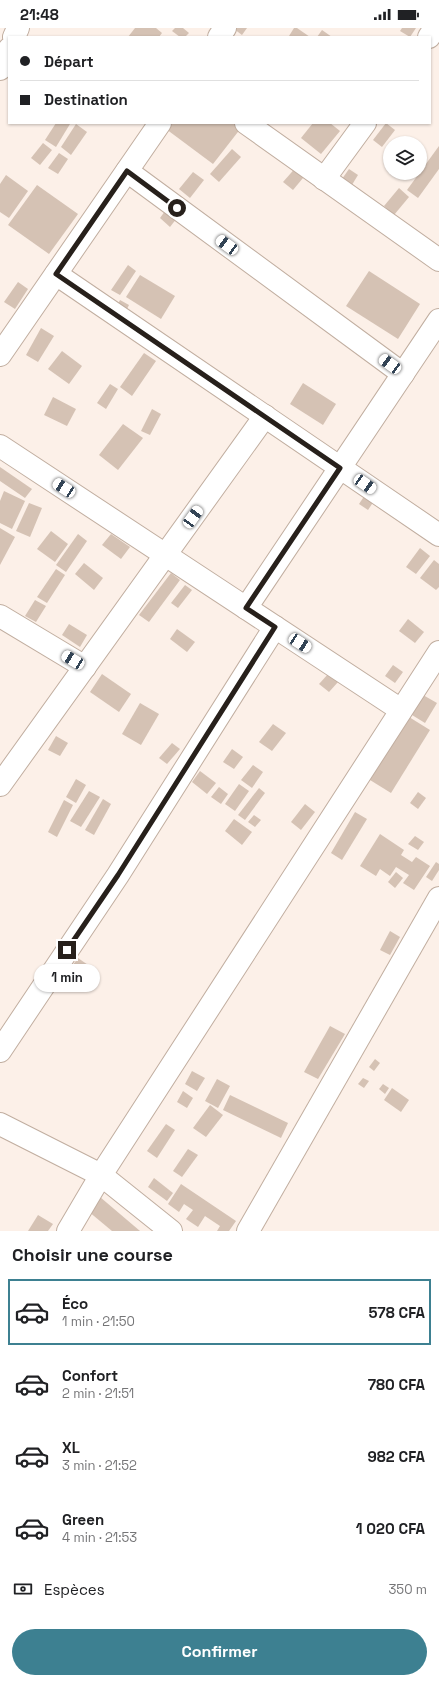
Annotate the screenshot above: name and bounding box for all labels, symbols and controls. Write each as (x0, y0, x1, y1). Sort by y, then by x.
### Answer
text: 21:48 (20, 5, 59, 24)
text: Départ (44, 52, 94, 71)
text: Destination (44, 90, 128, 109)
map controls (383, 136, 427, 180)
button: layers (383, 136, 427, 180)
route start (168, 199, 186, 217)
car (214, 233, 240, 257)
car (377, 352, 403, 376)
car (352, 472, 378, 496)
car (51, 476, 77, 500)
car (181, 504, 205, 530)
car (287, 631, 313, 655)
car (60, 649, 86, 671)
route end (58, 941, 76, 959)
callout: 1 min (34, 964, 100, 992)
text: 1 min (51, 969, 83, 986)
text: Choisir une course (12, 1243, 173, 1266)
icon: car (14, 1294, 50, 1330)
text: Éco (62, 1294, 88, 1313)
text: 578 CFA (369, 1303, 425, 1322)
text: 1 min · 21:50 (62, 1313, 135, 1330)
icon: car (14, 1366, 50, 1402)
text: Confort (62, 1366, 118, 1385)
text: 780 CFA (368, 1375, 425, 1394)
text: 2 min · 21:51 (62, 1385, 134, 1402)
icon: car (14, 1438, 50, 1474)
text: XL (62, 1438, 80, 1457)
text: 982 CFA (367, 1447, 425, 1466)
text: 3 min · 21:52 (62, 1457, 137, 1474)
icon: car (14, 1510, 50, 1546)
text: Green (62, 1510, 104, 1529)
text: 1 020 CFA (356, 1519, 425, 1538)
text: 4 min · 21:53 (62, 1529, 137, 1546)
icon: cash (12, 1578, 34, 1600)
text: Espèces (44, 1580, 105, 1599)
text: 350 m (389, 1581, 427, 1598)
button: Confirmer (12, 1629, 427, 1675)

